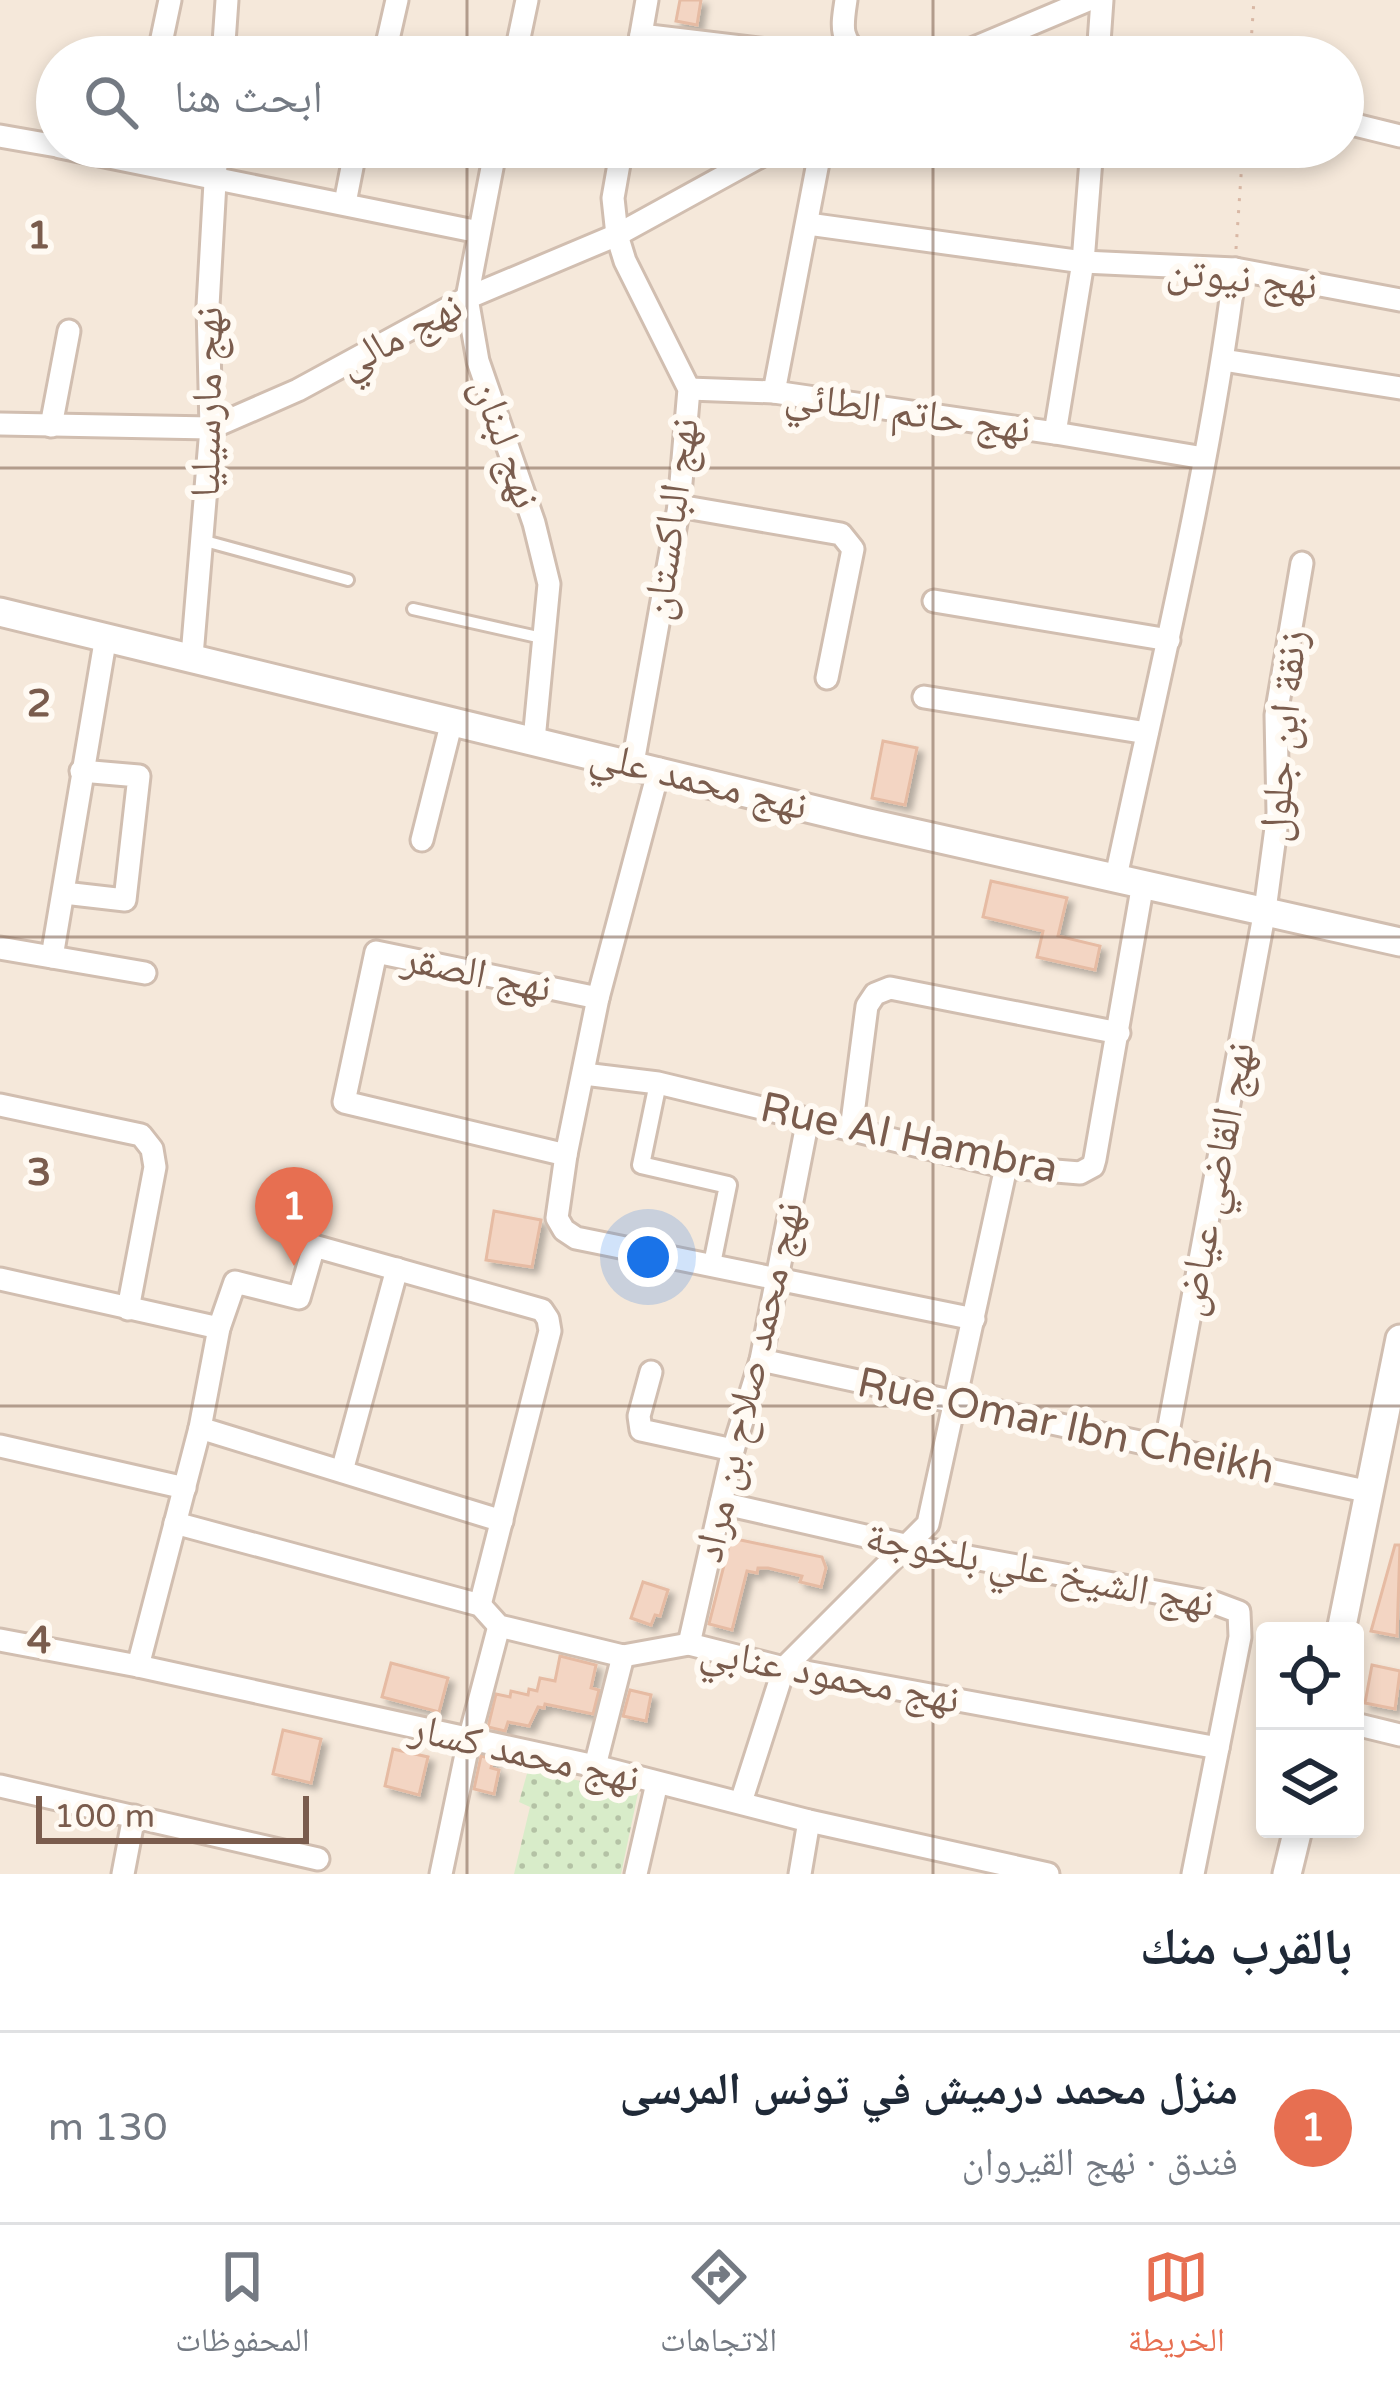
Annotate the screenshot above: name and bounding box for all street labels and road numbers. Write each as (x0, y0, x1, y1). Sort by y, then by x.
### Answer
street label: نهج نيوتن (1164, 245, 1320, 311)
street label: نهج مالي (329, 281, 474, 395)
street label: نهج مارسيليا (180, 306, 234, 498)
street label: نهج حاتم الطائي (781, 370, 1034, 461)
street label: نهج لبنان (460, 371, 552, 515)
street label: نهج الباكستان (632, 415, 710, 623)
street label: زنقة ابن جلول (1248, 628, 1318, 844)
street label: نهج محمد علي (583, 728, 813, 838)
street label: نهج الصقر (397, 932, 556, 1014)
street label: نهج القاضي عياض (1163, 1038, 1273, 1322)
street label: Rue Al Hambra (756, 1082, 1062, 1194)
street label: نهج محمد صلاح بن مراد (683, 1197, 815, 1567)
street label: Rue Omar Ibn Cheikh (853, 1357, 1279, 1495)
street label: نهج الشيخ علي بلخوجة (860, 1511, 1218, 1635)
street label: نهج محمود عنابي (695, 1625, 964, 1732)
street label: نهج محمد كسار (404, 1702, 645, 1804)

